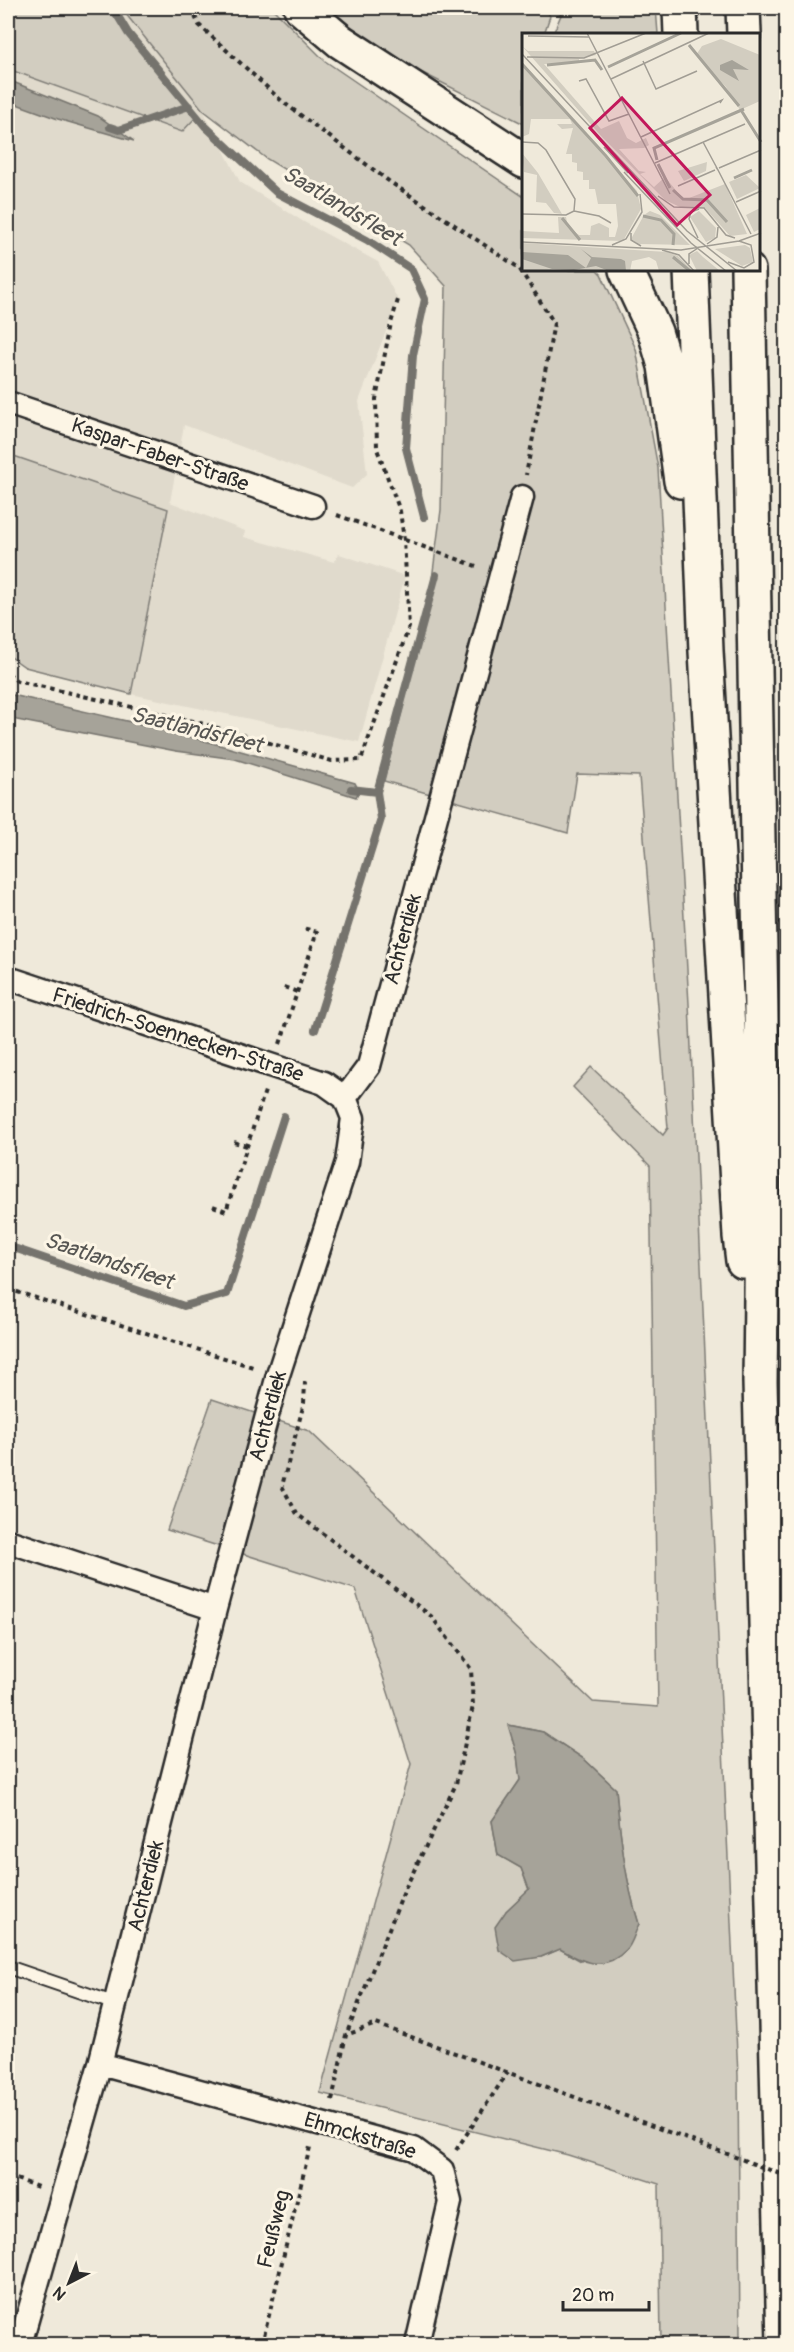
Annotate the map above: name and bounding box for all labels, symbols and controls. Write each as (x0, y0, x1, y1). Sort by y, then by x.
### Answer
inset map (522, 33, 761, 272)
water label: Saatlandsfleet (277, 159, 409, 254)
street label: Kaspar-Faber-Straße (68, 412, 253, 498)
water label: Saatlandsfleet (129, 700, 268, 760)
street label: Achterdiek (378, 890, 428, 988)
street label: Friedrich-Soennecken-Straße (49, 982, 308, 1089)
water label: Saatlandsfleet (41, 1226, 179, 1297)
street label: Achterdiek (243, 1367, 293, 1465)
street label: Achterdiek (122, 1837, 170, 1934)
street label: Ehmckstraße (301, 2106, 420, 2166)
street label: Feußweg (251, 2187, 297, 2271)
north arrow (39, 2253, 99, 2313)
scale bar (563, 2274, 648, 2312)
text: N (49, 2282, 70, 2304)
text: 20 m (572, 2284, 614, 2307)

